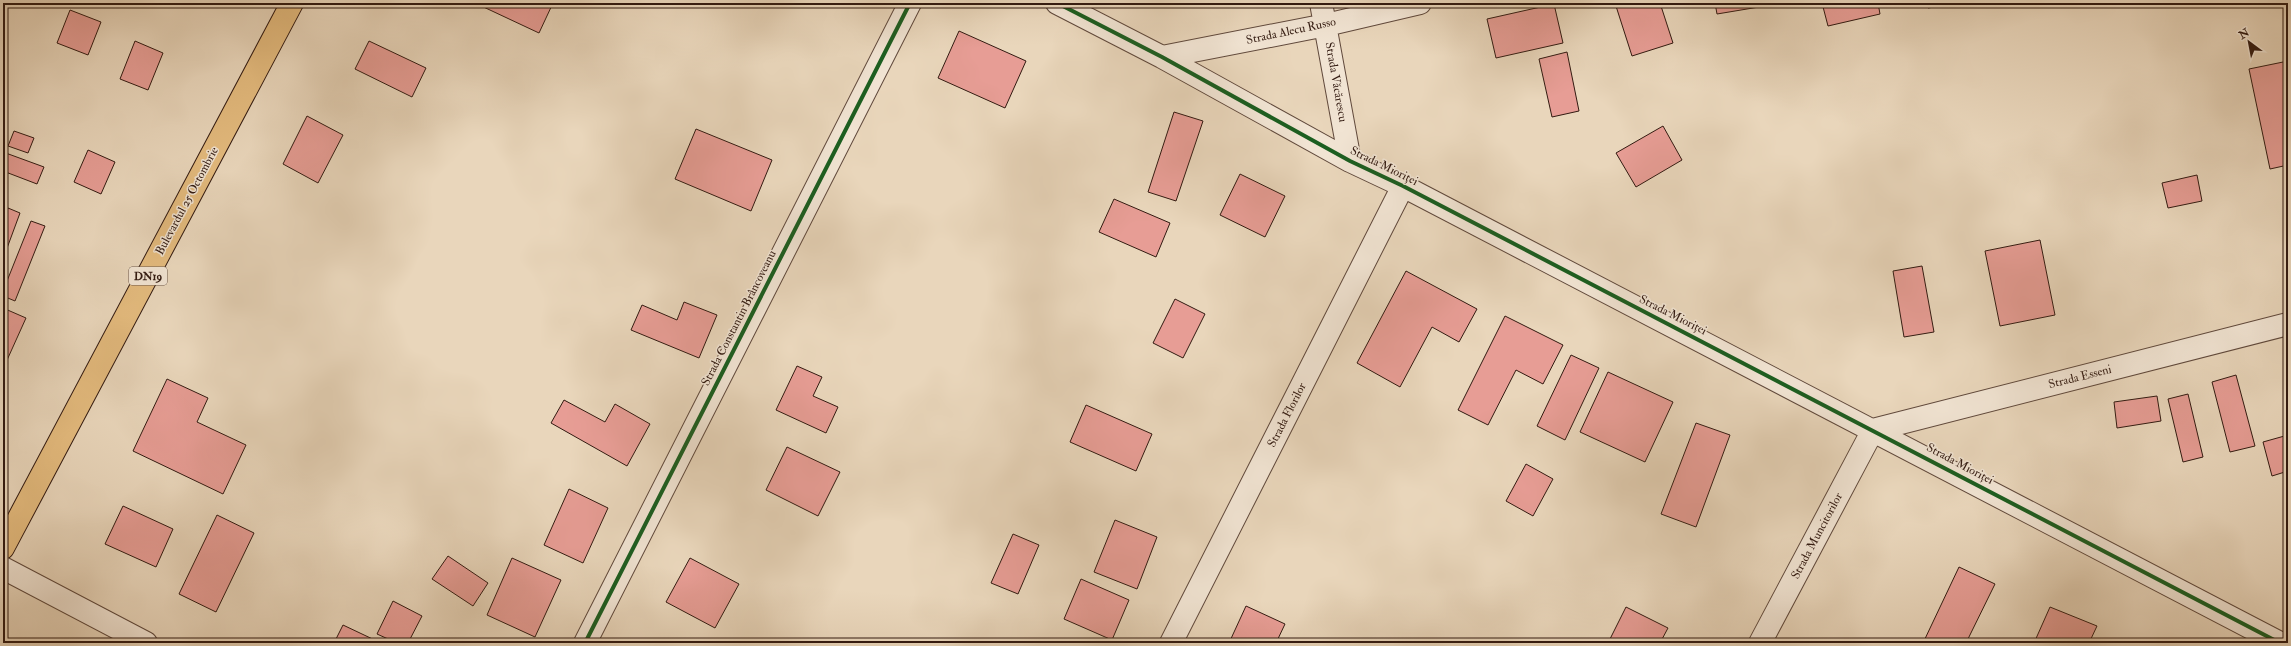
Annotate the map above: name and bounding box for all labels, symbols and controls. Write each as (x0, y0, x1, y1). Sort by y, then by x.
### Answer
street label: Strada Alecu Russo (1245, 14, 1337, 48)
north arrow (2229, 22, 2269, 62)
text: N (2235, 25, 2253, 43)
street label: Strada Văcărescu (1322, 41, 1350, 123)
street label: Strada Mioriței (1348, 143, 1420, 189)
street label: Bulevardul 25 Octombrie (152, 144, 222, 258)
street label: Strada Constantin Brâncoveanu (698, 248, 780, 388)
road number: DN19 (129, 267, 167, 285)
street label: Strada Mioriței (1637, 292, 1709, 338)
street label: Strada Esseni (2047, 362, 2113, 392)
street label: Strada Florilor (1264, 380, 1310, 450)
street label: Strada Mioriței (1924, 440, 1996, 488)
street label: Strada Muncitorilor (1788, 490, 1846, 582)

